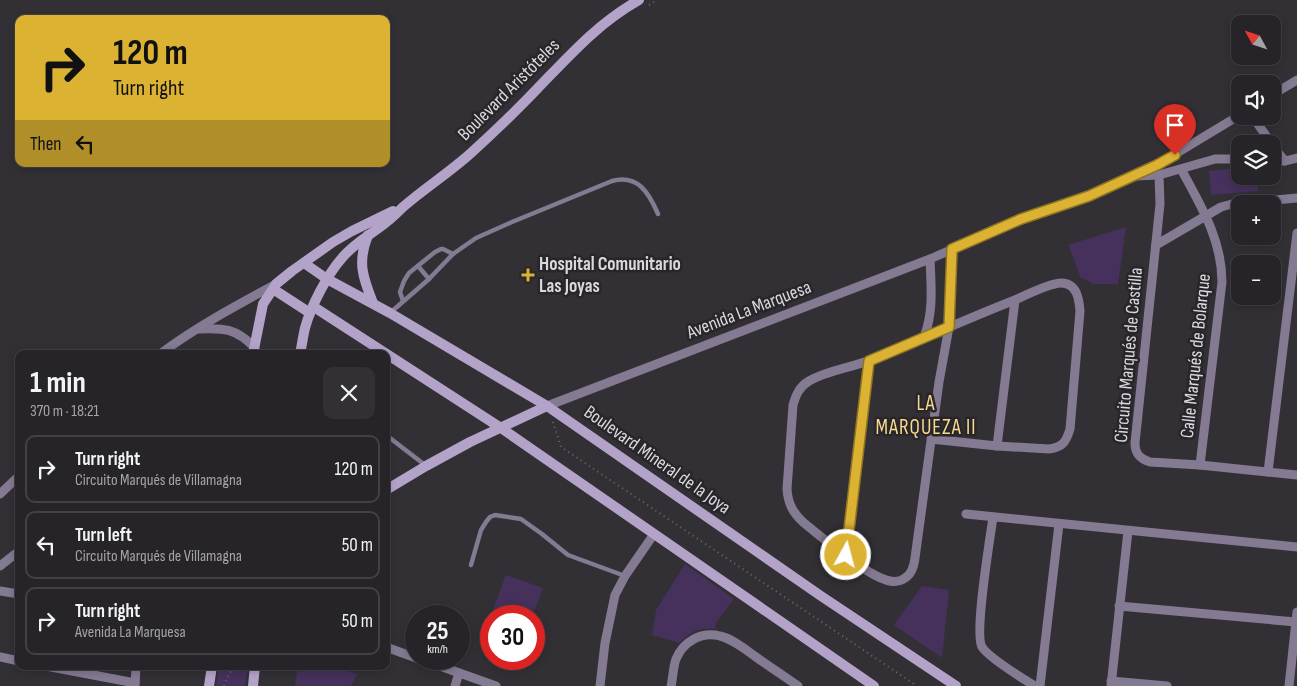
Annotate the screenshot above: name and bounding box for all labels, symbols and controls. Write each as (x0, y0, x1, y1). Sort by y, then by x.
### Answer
north arrow (1231, 15, 1281, 65)
map controls (1231, 15, 1281, 305)
text: 120 m (113, 32, 188, 75)
street label: Boulevard Aristóteles (453, 34, 565, 146)
icon: right (30, 35, 95, 100)
text: Turn right (113, 75, 184, 102)
button: sound (1231, 75, 1281, 125)
pin (1154, 104, 1196, 155)
icon: arrive (1161, 111, 1189, 139)
icon: left (71, 130, 99, 158)
text: Then (30, 133, 61, 156)
button: layers (1231, 135, 1281, 185)
button: + (1231, 195, 1281, 245)
place label: Hospital Comunitario Las Joyas (539, 253, 681, 298)
button: − (1231, 255, 1281, 305)
street label: Circuito Marqués de Castilla (1110, 266, 1148, 444)
marker: Hospital Comunitario Las Joyas (521, 268, 535, 282)
street label: Calle Marqués de Bolarque (1176, 273, 1216, 439)
street label: Avenida La Marquesa (683, 276, 814, 345)
text: 1 min (30, 365, 86, 401)
button: close (323, 367, 375, 419)
district label: LA MARQUEZA II (876, 391, 976, 440)
street label: Boulevard Mineral de la Joya (579, 401, 735, 519)
text: 370 m · 18:21 (30, 402, 99, 421)
text: Turn right (75, 448, 140, 471)
icon: right (32, 455, 60, 483)
text: 120 m (335, 458, 373, 481)
text: Circuito Marqués de Villamagna (75, 471, 242, 490)
text: Turn left (75, 524, 132, 547)
position arrow (819, 528, 871, 580)
icon: left (32, 531, 60, 559)
text: 50 m (342, 534, 373, 557)
text: Circuito Marqués de Villamagna (75, 547, 242, 566)
text: Turn right (75, 600, 140, 623)
speed limit sign: 30 (480, 605, 545, 670)
icon: right (32, 607, 60, 635)
text: 50 m (342, 610, 373, 633)
text: 25 (427, 616, 448, 647)
text: Avenida La Marquesa (75, 623, 186, 642)
text: km/h (427, 642, 448, 657)

